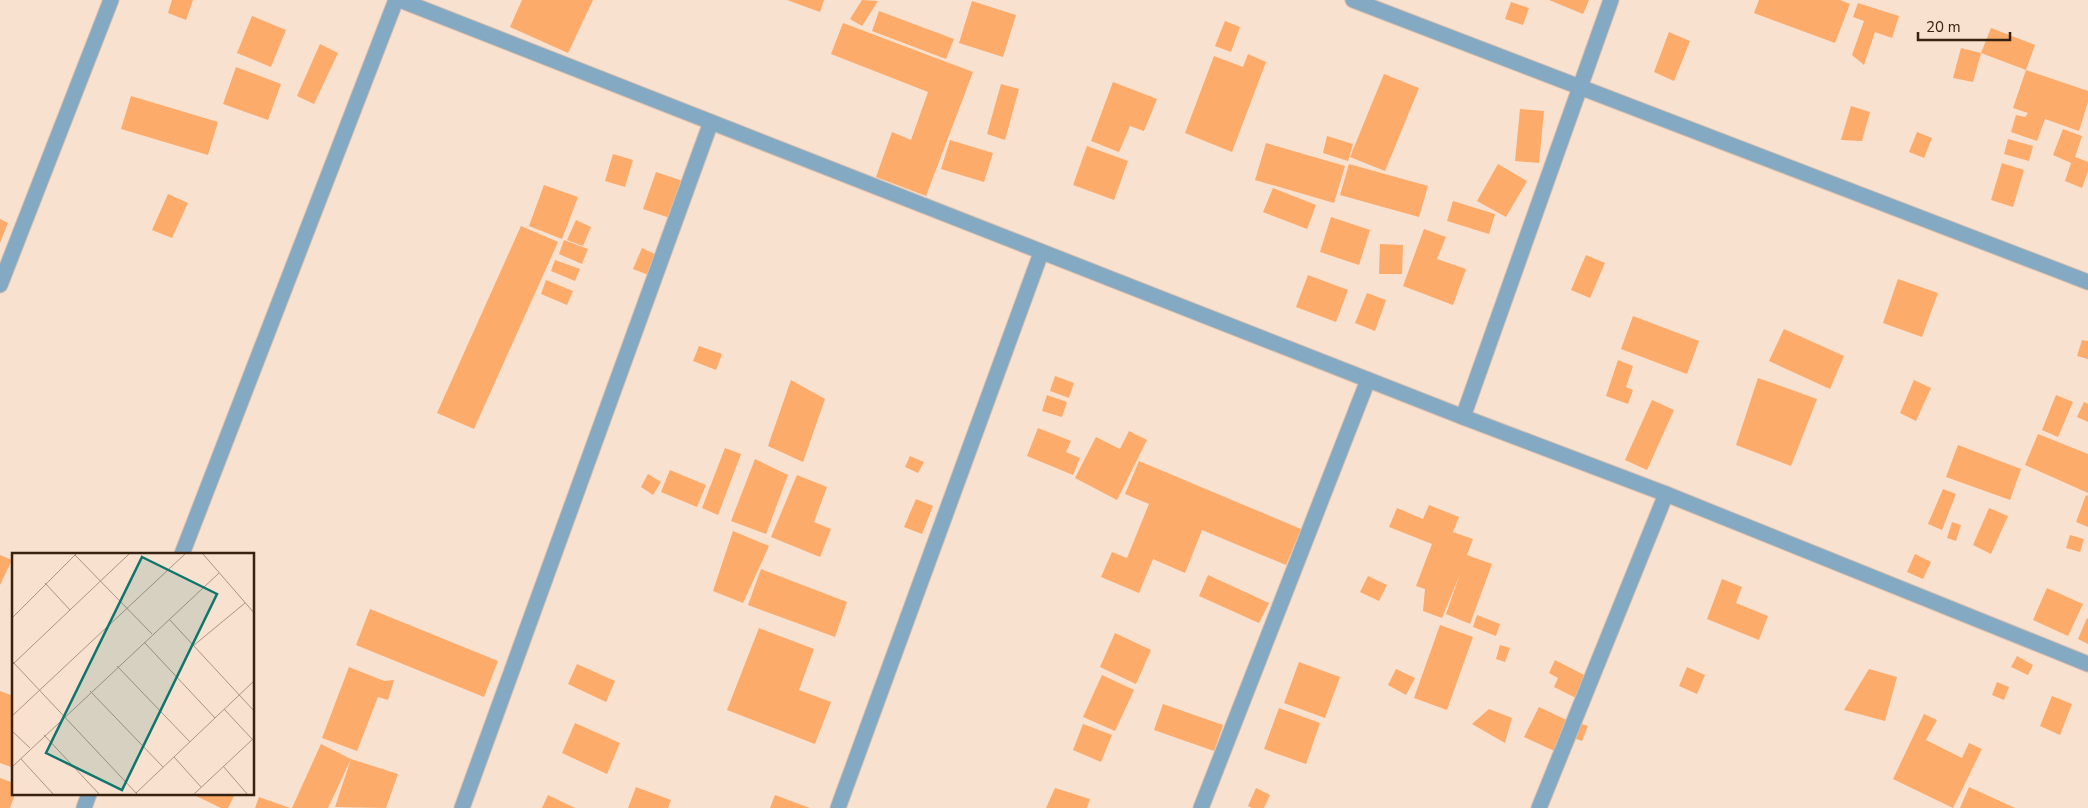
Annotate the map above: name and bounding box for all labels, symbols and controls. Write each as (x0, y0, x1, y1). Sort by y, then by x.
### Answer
scale bar (1918, 10, 2010, 42)
text: 20 m (1926, 17, 1961, 37)
inset map (12, 553, 255, 796)

